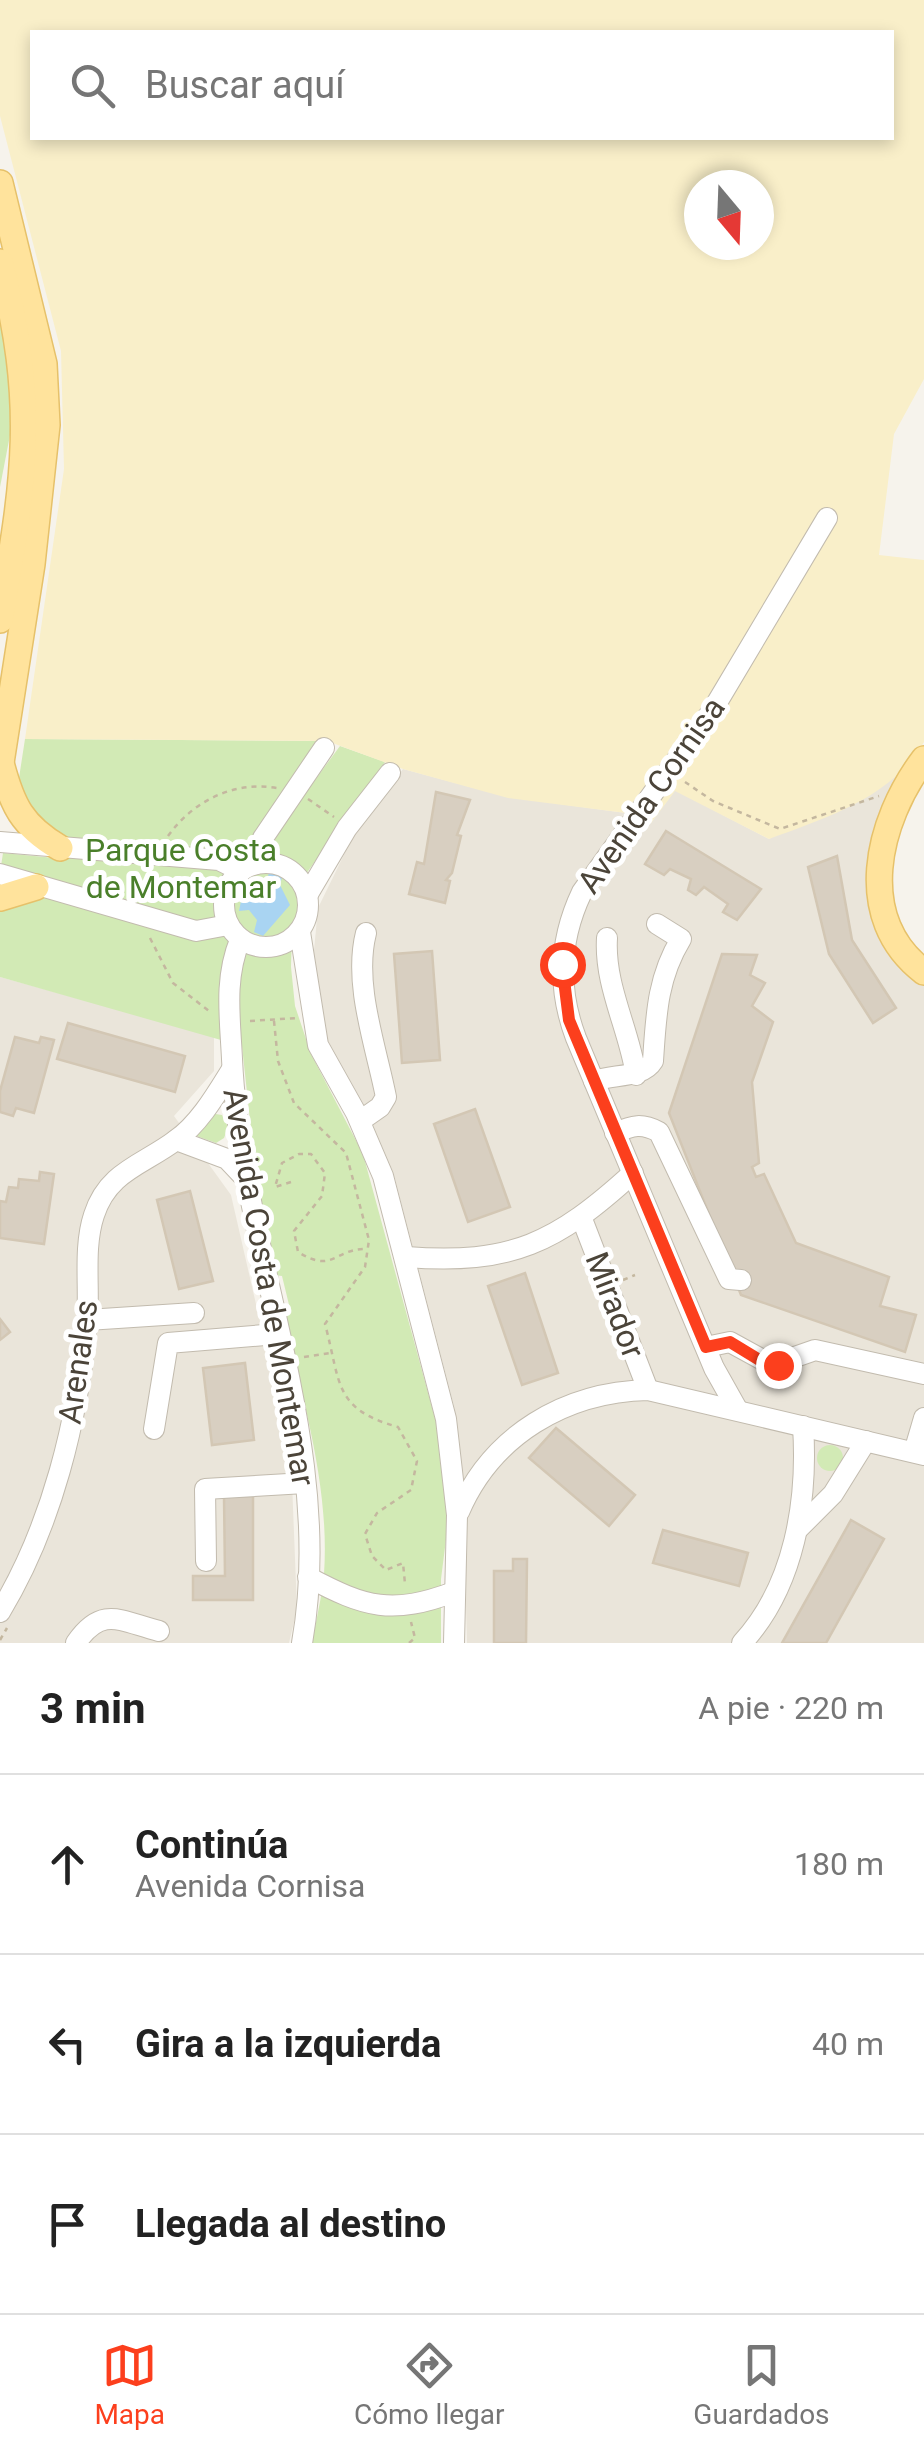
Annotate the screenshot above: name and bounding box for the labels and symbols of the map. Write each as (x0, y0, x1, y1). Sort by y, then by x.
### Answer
north arrow (684, 170, 774, 260)
street label: Avenida Cornisa (569, 690, 733, 900)
park label: Parque Costa de Montemar (85, 831, 277, 906)
route start (540, 942, 586, 988)
street label: Avenida Costa de Montemar (215, 1085, 323, 1489)
street label: Mirador (577, 1247, 653, 1364)
street label: Arenales (51, 1298, 105, 1426)
route end (756, 1343, 802, 1389)

